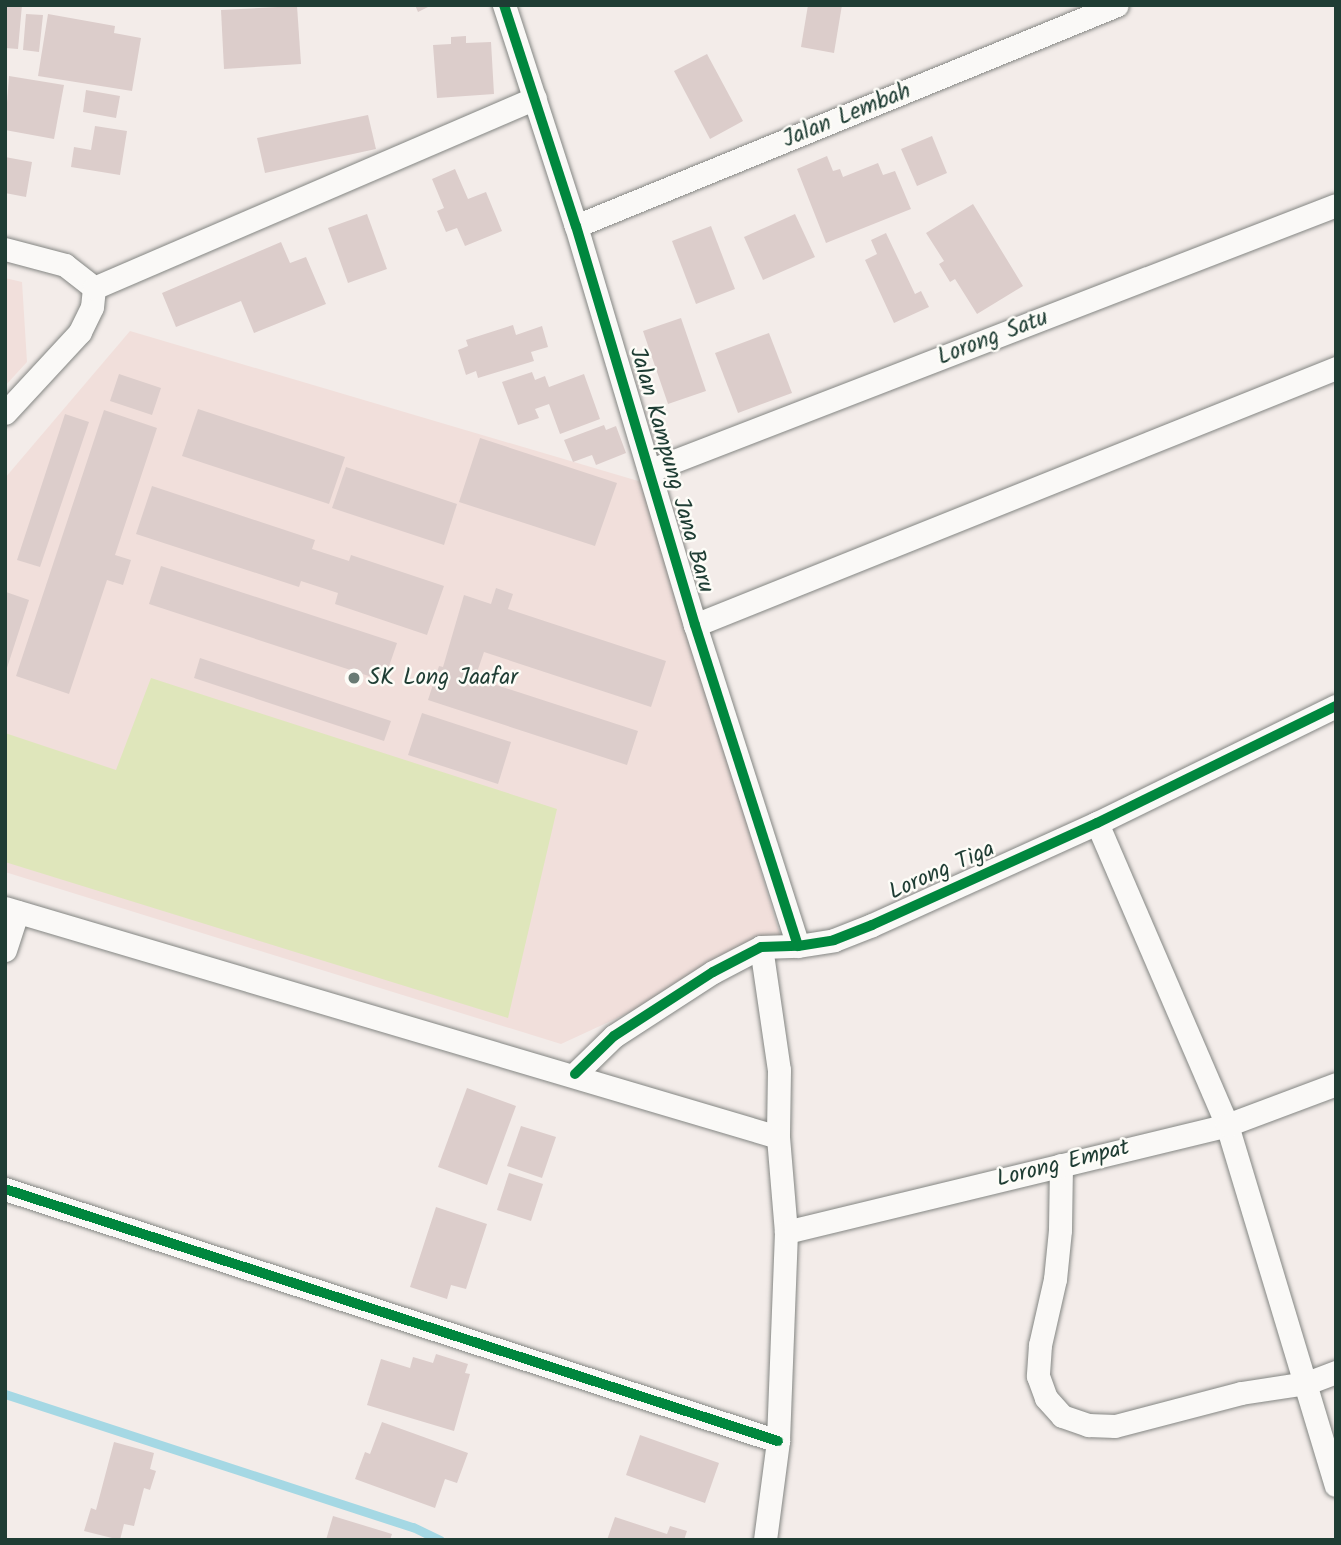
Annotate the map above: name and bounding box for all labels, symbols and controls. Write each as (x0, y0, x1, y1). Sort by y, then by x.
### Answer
street label: Jalan Lembah (779, 78, 915, 154)
street label: Lorong Satu (934, 304, 1052, 372)
street label: Jalan Kampung Jana Baru (623, 344, 719, 596)
place label: SK Long Jaafar (368, 664, 518, 692)
marker: SK Long Jaafar (346, 670, 362, 686)
street label: Lorong Tiga (885, 835, 999, 907)
street label: Lorong Empat (994, 1134, 1132, 1194)

